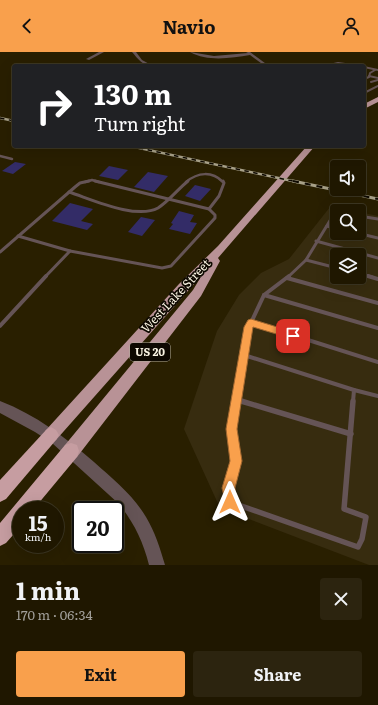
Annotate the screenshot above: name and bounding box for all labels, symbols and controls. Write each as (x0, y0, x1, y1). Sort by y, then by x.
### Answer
text: Navio (163, 13, 216, 40)
icon: back (16, 15, 38, 37)
icon: person (340, 15, 362, 37)
text: 130 m (94, 72, 172, 114)
icon: right (28, 80, 80, 132)
text: Turn right (94, 110, 185, 137)
map controls (330, 160, 366, 284)
button: sound (330, 160, 366, 196)
button: search (330, 204, 366, 240)
button: layers (330, 248, 366, 284)
street label: West Lake Street (136, 254, 214, 336)
pin (276, 319, 310, 353)
icon: arrive (282, 325, 304, 347)
road number: US 20 (130, 343, 170, 361)
position arrow (209, 481, 251, 523)
speed limit sign: 20 (72, 501, 124, 553)
text: 15 (28, 507, 48, 537)
text: km/h (25, 529, 51, 544)
text: 1 min (16, 572, 80, 607)
button: close (320, 578, 362, 620)
text: 170 m · 06:34 (16, 605, 93, 624)
button: Exit (16, 651, 185, 697)
button: Share (193, 651, 362, 697)

